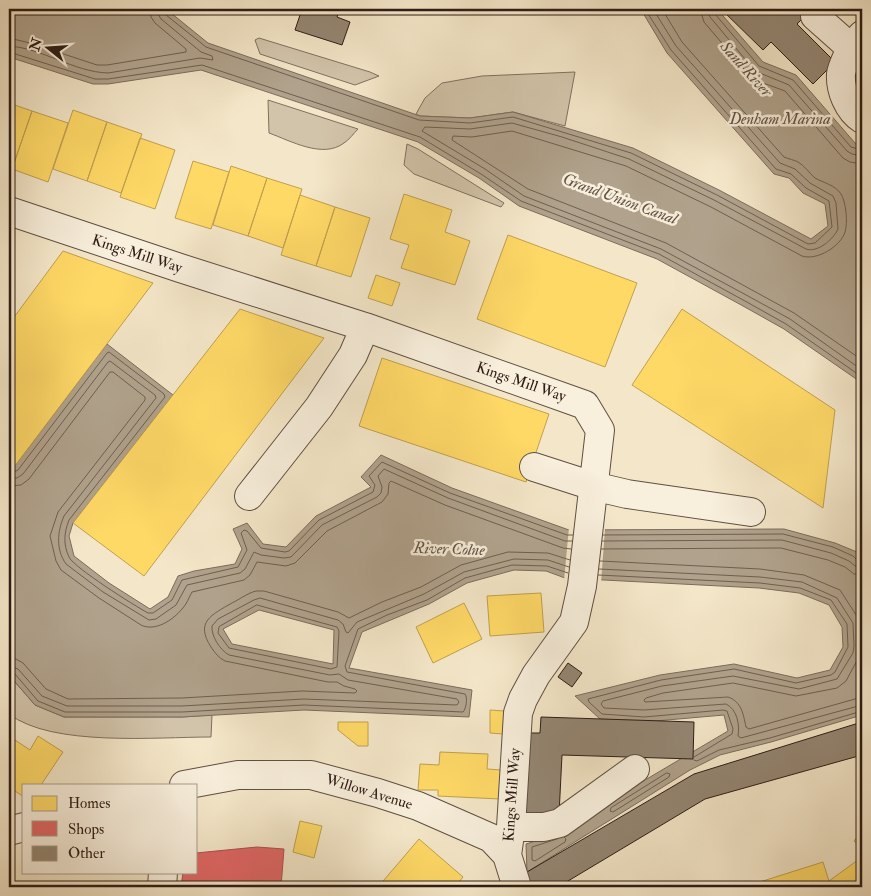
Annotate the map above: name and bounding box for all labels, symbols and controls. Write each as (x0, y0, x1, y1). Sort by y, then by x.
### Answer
north arrow (22, 22, 72, 72)
text: N (26, 35, 46, 54)
water label: Sand River (715, 36, 777, 102)
water label: Denham Marina (728, 109, 831, 129)
water label: Grand Union Canal (560, 169, 681, 229)
street label: Kings Mill Way (89, 230, 185, 278)
street label: Kings Mill Way (474, 358, 569, 406)
water label: River Colne (412, 538, 486, 560)
street label: Kings Mill Way (499, 747, 525, 842)
street label: Willow Avenue (322, 769, 415, 814)
legend (22, 784, 198, 874)
text: Homes (68, 794, 110, 813)
text: Shops (68, 820, 104, 840)
text: Other (68, 844, 105, 863)

